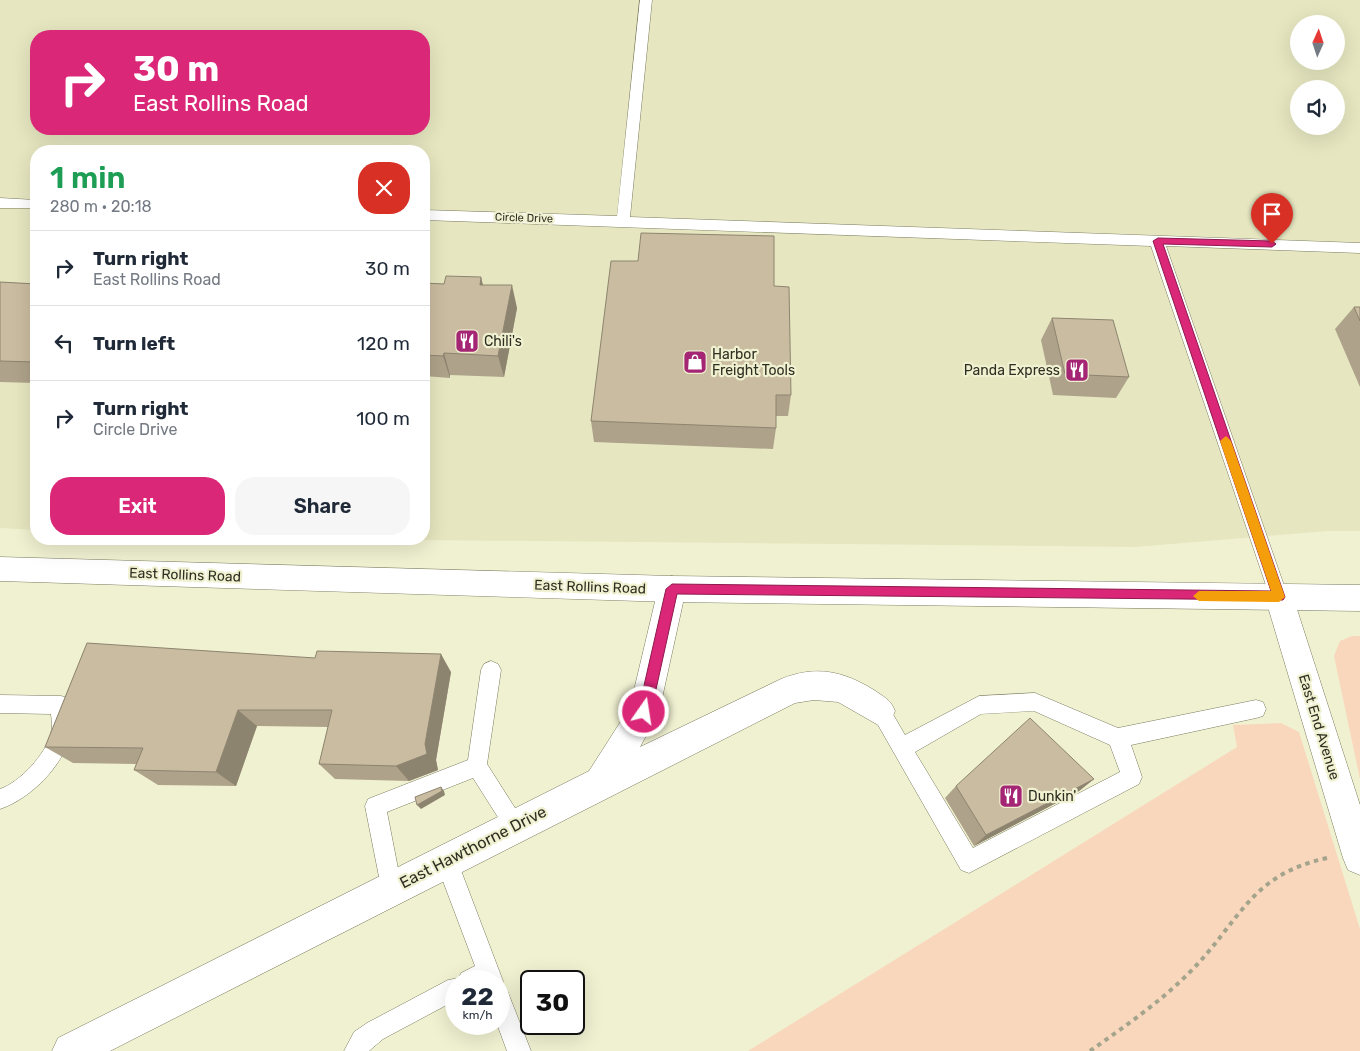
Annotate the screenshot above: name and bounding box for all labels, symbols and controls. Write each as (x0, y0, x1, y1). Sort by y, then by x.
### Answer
north arrow (1290, 15, 1345, 70)
map controls (1290, 15, 1345, 135)
text: 30 m (133, 48, 219, 90)
icon: right (50, 50, 115, 115)
button: sound (1290, 80, 1345, 135)
text: East Rollins Road (133, 90, 309, 117)
text: 1 min (50, 160, 125, 196)
button: close (358, 162, 410, 214)
pin (1251, 193, 1293, 244)
text: 280 m · 20:18 (50, 197, 152, 216)
icon: arrive (1258, 200, 1286, 228)
street label: Circle Drive (495, 210, 553, 226)
text: Turn right (93, 247, 188, 270)
icon: right (50, 254, 78, 282)
text: 30 m (365, 257, 410, 280)
text: East Rollins Road (93, 270, 221, 289)
restaurant icon: Chili's (454, 328, 480, 354)
icon: left (50, 329, 78, 357)
text: Turn left (93, 332, 175, 355)
text: 120 m (357, 332, 410, 355)
place label: Chili's (484, 333, 522, 350)
place label: Harbor Freight Tools (712, 346, 795, 379)
shop icon: Harbor Freight Tools (682, 349, 708, 375)
restaurant icon: Panda Express (1064, 357, 1090, 383)
place label: Panda Express (964, 362, 1060, 379)
text: Turn right (93, 397, 188, 420)
icon: right (50, 404, 78, 432)
text: 100 m (356, 407, 410, 430)
text: Circle Drive (93, 420, 178, 439)
button: Exit (50, 477, 225, 535)
button: Share (235, 477, 410, 535)
street label: East Rollins Road (129, 565, 241, 585)
street label: East Rollins Road (534, 577, 646, 597)
street label: East End Avenue (1295, 672, 1343, 782)
position arrow (617, 685, 669, 737)
restaurant icon: Dunkin' (998, 783, 1024, 809)
place label: Dunkin' (1028, 788, 1076, 805)
street label: East Hawthorne Drive (396, 802, 550, 892)
speed limit sign: 30 (520, 970, 585, 1035)
text: 22 (461, 982, 494, 1011)
text: km/h (463, 1008, 492, 1022)

